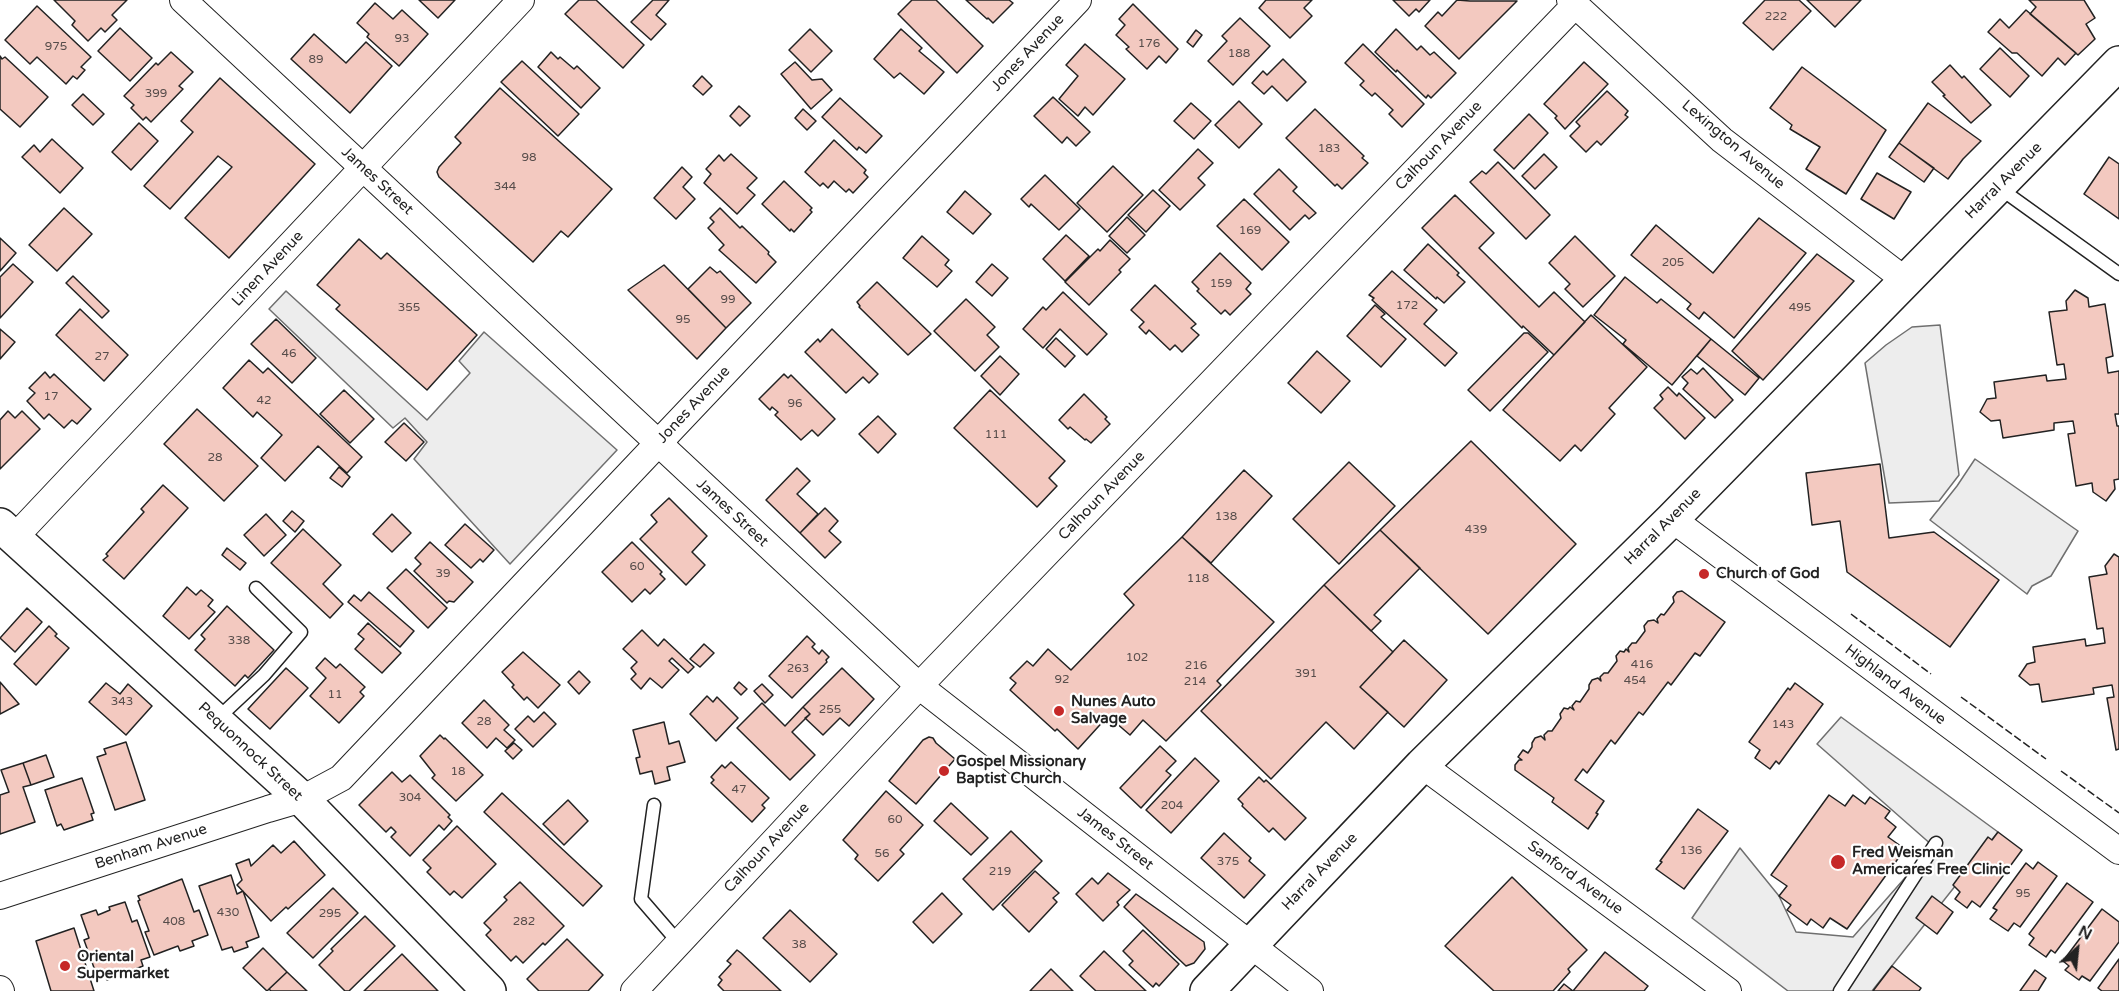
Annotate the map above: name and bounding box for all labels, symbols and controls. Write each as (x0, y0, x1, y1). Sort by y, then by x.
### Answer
house number: 222 (1765, 10, 1787, 24)
street label: Jones Avenue (988, 11, 1068, 95)
house number: 93 (394, 32, 410, 46)
house number: 176 (1138, 37, 1160, 51)
house number: 975 (45, 40, 67, 54)
house number: 188 (1228, 47, 1250, 61)
house number: 89 (308, 53, 324, 67)
house number: 399 (145, 87, 167, 101)
street label: Lexington Avenue (1678, 97, 1788, 193)
street label: Calhoun Avenue (1392, 98, 1486, 194)
street label: Harral Avenue (1962, 139, 2046, 223)
house number: 183 (1318, 142, 1340, 156)
street label: James Street (337, 143, 417, 219)
house number: 98 (521, 151, 537, 165)
house number: 344 (494, 180, 516, 194)
house number: 169 (1239, 224, 1261, 238)
street label: Linen Avenue (228, 227, 308, 311)
house number: 205 (1662, 256, 1684, 270)
house number: 159 (1210, 277, 1232, 291)
house number: 99 (720, 293, 736, 307)
house number: 172 (1396, 299, 1418, 313)
house number: 355 (398, 301, 420, 315)
house number: 495 (1789, 301, 1811, 315)
house number: 95 (675, 313, 691, 327)
house number: 46 (281, 347, 297, 361)
house number: 27 (94, 350, 110, 364)
street label: Jones Avenue (654, 363, 734, 447)
house number: 17 (43, 390, 59, 404)
house number: 42 (256, 394, 272, 408)
house number: 96 (787, 397, 803, 411)
house number: 111 (985, 428, 1007, 442)
street label: Calhoun Avenue (1055, 448, 1149, 544)
house number: 28 (207, 451, 223, 465)
street label: James Street (692, 475, 772, 551)
street label: Harral Avenue (1621, 485, 1705, 569)
house number: 138 (1215, 510, 1237, 524)
house number: 439 (1465, 523, 1487, 537)
house number: 60 (629, 560, 645, 574)
place label: Church of God (1716, 565, 1820, 583)
house number: 39 (435, 567, 451, 581)
marker: Church of God (1697, 567, 1711, 581)
house number: 118 (1187, 572, 1209, 586)
house number: 338 (228, 634, 250, 648)
street label: Highland Avenue (1841, 641, 1949, 729)
house number: 102 (1126, 651, 1148, 665)
house number: 416 (1631, 658, 1653, 672)
house number: 216 (1185, 659, 1207, 673)
house number: 263 (787, 662, 809, 676)
house number: 391 (1295, 667, 1317, 681)
house number: 92 (1054, 673, 1070, 687)
house number: 454 (1624, 674, 1646, 688)
house number: 214 (1184, 675, 1206, 689)
house number: 11 (327, 688, 343, 702)
place label: Nunes Auto Salvage (1071, 693, 1156, 728)
house number: 343 (111, 695, 133, 709)
street label: Pequonnock Street (194, 699, 306, 805)
house number: 255 (819, 703, 841, 717)
marker: Nunes Auto Salvage (1052, 704, 1066, 718)
house number: 28 (476, 715, 492, 729)
house number: 143 (1772, 718, 1794, 732)
place label: Gospel Missionary Baptist Church (956, 753, 1086, 788)
marker: Gospel Missionary Baptist Church (937, 764, 951, 778)
house number: 18 (450, 765, 466, 779)
house number: 47 (731, 783, 747, 797)
house number: 304 (399, 791, 421, 805)
street label: Calhoun Avenue (721, 799, 813, 897)
house number: 204 (1161, 799, 1183, 813)
street label: James Street (1073, 804, 1157, 874)
house number: 60 (887, 813, 903, 827)
street label: Benham Avenue (93, 820, 209, 874)
street label: Harral Avenue (1278, 829, 1362, 915)
street label: Sanford Avenue (1524, 837, 1626, 919)
house number: 136 (1680, 844, 1702, 858)
place label: Fred Weisman Americares Free Clinic (1852, 844, 2010, 879)
house number: 56 (874, 847, 890, 861)
marker: Fred Weisman Americares Free Clinic (1829, 853, 1847, 871)
house number: 375 (1217, 855, 1239, 869)
house number: 219 (989, 865, 1011, 879)
house number: 95 (2015, 887, 2031, 901)
house number: 430 (217, 906, 239, 920)
house number: 295 (319, 907, 341, 921)
house number: 408 (163, 915, 185, 929)
house number: 282 (513, 915, 535, 929)
north arrow (2047, 919, 2107, 979)
text: N (2075, 921, 2095, 945)
house number: 38 (791, 938, 807, 952)
place label: Oriental Supermarket (77, 948, 169, 983)
marker: Oriental Supermarket (58, 959, 72, 973)

